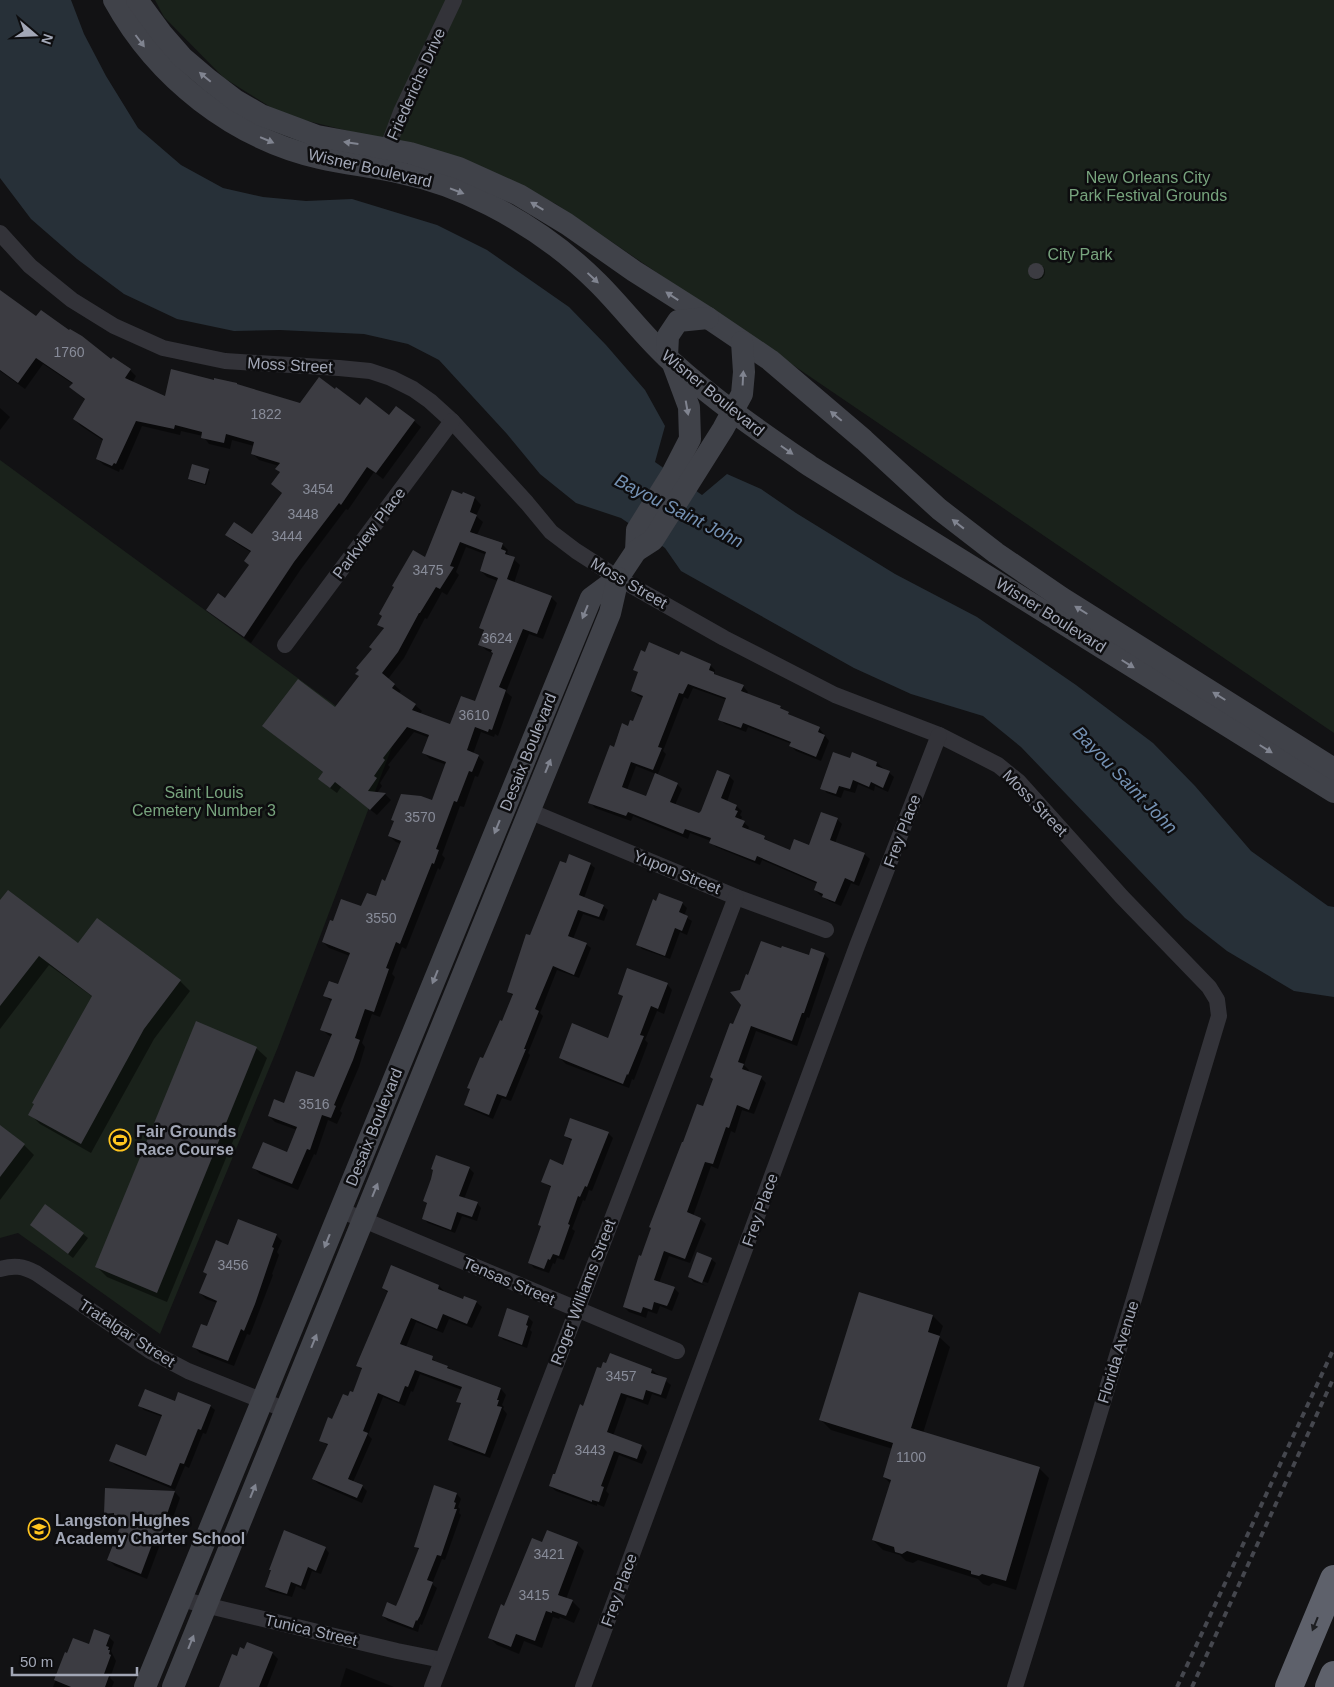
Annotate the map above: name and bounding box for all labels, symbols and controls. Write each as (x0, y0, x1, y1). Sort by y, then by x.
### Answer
north arrow (10, 10, 60, 60)
street label: Friederichs Drive (384, 25, 448, 143)
text: N (38, 32, 57, 47)
one-way arrow (135, 34, 146, 47)
one-way arrow (200, 71, 212, 83)
one-way arrow (260, 136, 274, 144)
one-way arrow (343, 139, 359, 147)
street label: Wisner Boulevard (307, 146, 433, 190)
park label: New Orleans City Park Festival Grounds (1069, 169, 1227, 204)
one-way arrow (450, 187, 465, 195)
one-way arrow (531, 201, 544, 210)
park label: City Park (1048, 246, 1113, 263)
one-way arrow (586, 272, 598, 284)
one-way arrow (665, 291, 679, 301)
house number: 1760 (53, 344, 85, 360)
street label: Wisner Boulevard (659, 347, 767, 439)
street label: Moss Street (247, 354, 334, 376)
one-way arrow (740, 370, 748, 386)
one-way arrow (684, 401, 692, 417)
house number: 1822 (250, 406, 282, 422)
one-way arrow (830, 411, 842, 422)
one-way arrow (780, 445, 793, 455)
water label: Bayou Saint John (612, 470, 746, 552)
house number: 3454 (302, 481, 334, 497)
street label: Parkview Place (329, 484, 409, 582)
house number: 3448 (287, 506, 319, 522)
one-way arrow (951, 518, 964, 529)
house number: 3444 (271, 528, 303, 544)
street label: Moss Street (588, 554, 671, 612)
house number: 3475 (412, 562, 444, 578)
street label: Wisner Boulevard (993, 574, 1109, 656)
one-way arrow (581, 605, 589, 619)
one-way arrow (1075, 605, 1088, 615)
house number: 3624 (481, 630, 513, 646)
one-way arrow (1122, 659, 1135, 668)
street label: Desaix Boulevard (497, 691, 559, 813)
one-way arrow (1212, 692, 1225, 701)
house number: 3610 (458, 707, 490, 723)
water label: Bayou Saint John (1069, 722, 1181, 838)
one-way arrow (1260, 745, 1273, 754)
one-way arrow (544, 758, 552, 773)
street label: Moss Street (999, 766, 1071, 840)
park label: Saint Louis Cemetery Number 3 (132, 784, 276, 819)
street label: Frey Place (880, 792, 924, 870)
house number: 3570 (404, 809, 436, 825)
one-way arrow (492, 820, 500, 834)
street label: Yupon Street (631, 847, 724, 897)
house number: 3550 (365, 910, 397, 926)
one-way arrow (431, 970, 438, 985)
street label: Desaix Boulevard (343, 1066, 405, 1188)
house number: 3516 (298, 1096, 330, 1112)
place label: Fair Grounds Race Course (136, 1123, 237, 1158)
sports icon: Fair Grounds Race Course (108, 1128, 132, 1152)
street label: Frey Place (739, 1171, 781, 1249)
one-way arrow (371, 1182, 379, 1197)
street label: Roger Williams Street (547, 1216, 619, 1367)
one-way arrow (323, 1234, 331, 1248)
street label: Tensas Street (461, 1254, 558, 1308)
house number: 3456 (217, 1257, 249, 1273)
street label: Trafalgar Street (76, 1296, 178, 1371)
street label: Florida Avenue (1094, 1299, 1142, 1405)
one-way arrow (310, 1333, 318, 1348)
house number: 3457 (605, 1368, 637, 1384)
house number: 3443 (574, 1442, 606, 1458)
house number: 1100 (896, 1449, 926, 1465)
one-way arrow (249, 1484, 257, 1498)
place label: Langston Hughes Academy Charter School (55, 1512, 245, 1547)
school or university icon: Langston Hughes Academy Charter School (27, 1517, 51, 1541)
house number: 3421 (533, 1546, 565, 1562)
street label: Frey Place (598, 1551, 640, 1629)
house number: 3415 (518, 1587, 550, 1603)
street label: Tunica Street (263, 1611, 360, 1649)
one-way arrow (1311, 1617, 1319, 1631)
one-way arrow (188, 1635, 196, 1649)
scale bar (12, 1644, 138, 1676)
text: 50 m (20, 1653, 53, 1670)

